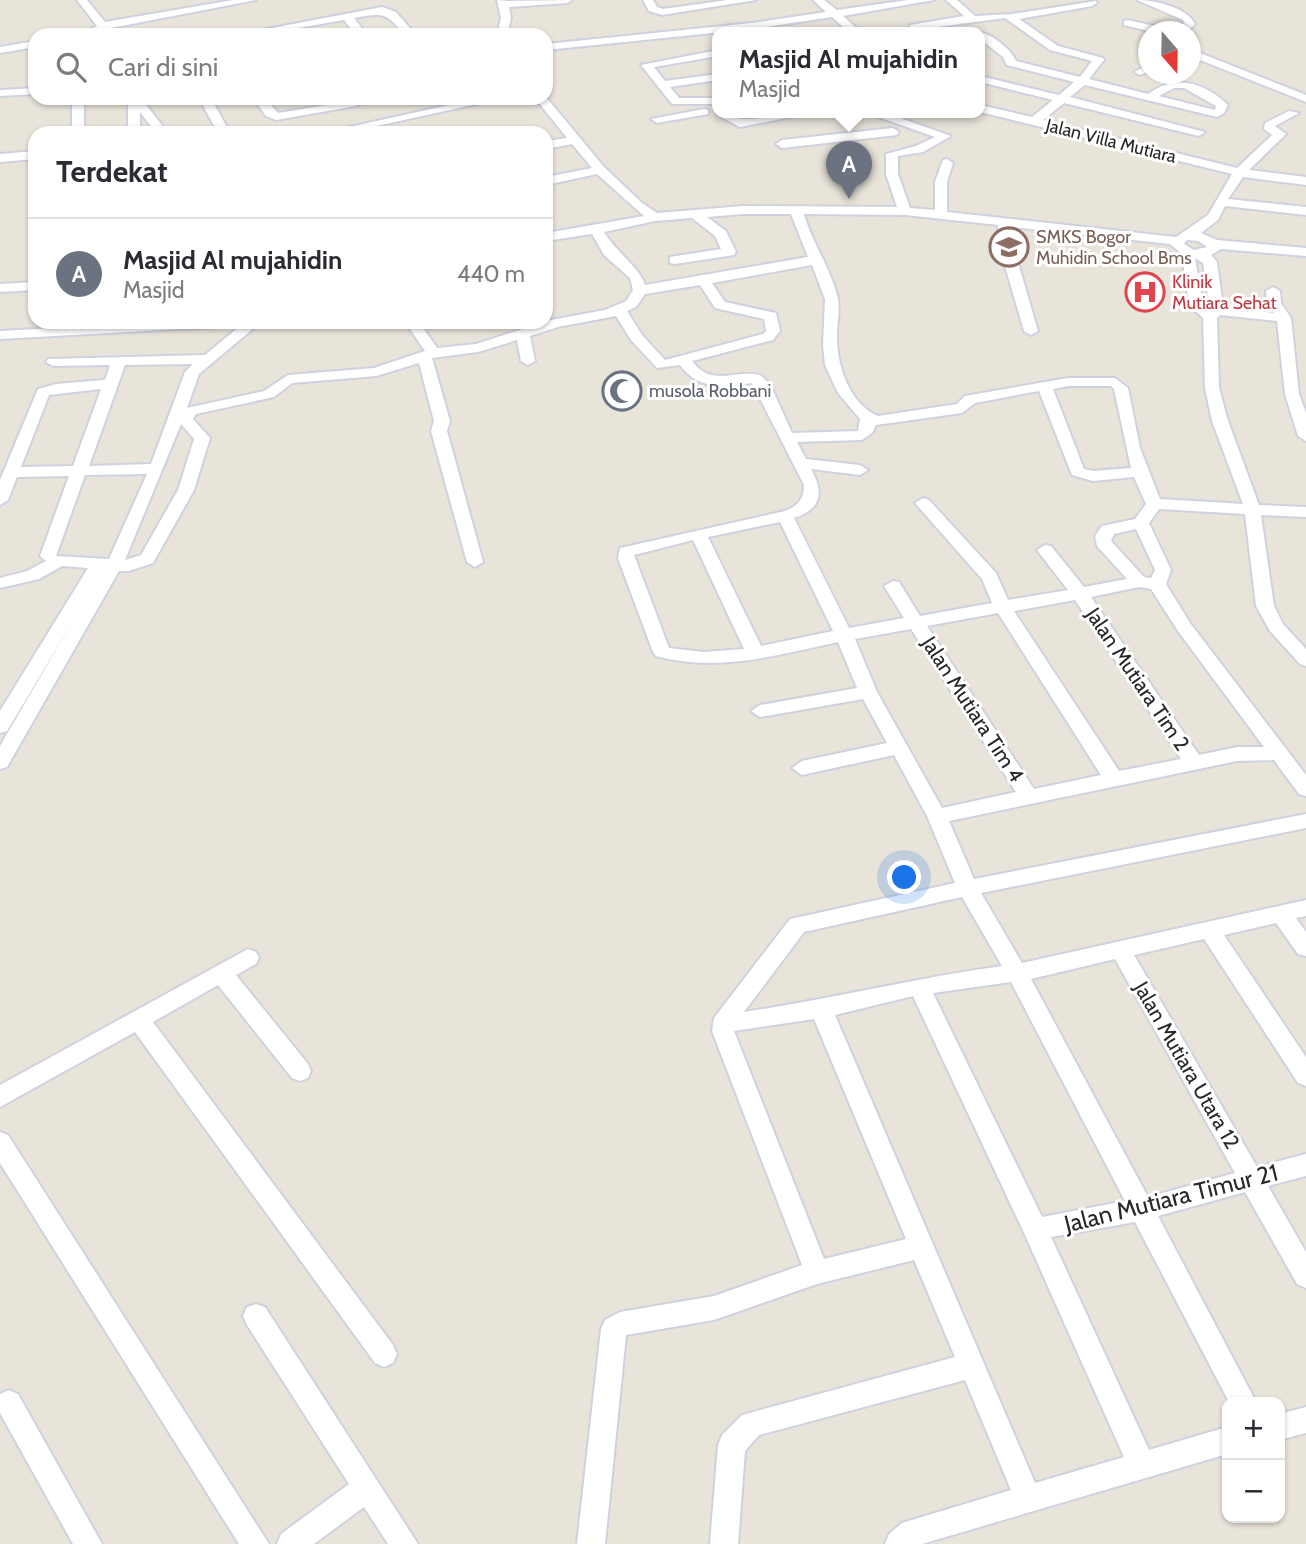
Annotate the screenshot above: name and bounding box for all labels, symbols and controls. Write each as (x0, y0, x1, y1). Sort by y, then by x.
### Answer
north arrow (1138, 21, 1201, 84)
popup (712, 27, 985, 118)
search box (28, 28, 553, 105)
text: Masjid Al mujahidin (739, 43, 958, 75)
icon: search (52, 48, 90, 86)
text: Cari di sini (108, 51, 218, 83)
text: Masjid (739, 75, 800, 103)
street label: Jalan Villa Mutiara (1043, 114, 1179, 168)
pin: A (826, 141, 872, 199)
text: Terdekat (56, 153, 168, 190)
school or university icon: SMKS Bogor Muhidin School Bms (988, 226, 1030, 268)
place label: SMKS Bogor Muhidin School Bms (1036, 226, 1192, 269)
text: Masjid Al mujahidin (123, 244, 342, 276)
text: A (72, 260, 86, 288)
text: 440 m (457, 260, 525, 288)
hospital icon: Klinik Mutiara Sehat (1124, 271, 1166, 313)
place label: Klinik Mutiara Sehat (1172, 271, 1277, 314)
text: Masjid (123, 276, 185, 304)
mosque icon: musola Robbani (601, 370, 643, 412)
place label: musola Robbani (649, 380, 771, 402)
street label: Jalan Mutiara Tim 2 (1080, 602, 1195, 755)
street label: Jalan Mutiara Tim 4 (916, 631, 1029, 786)
your location (887, 860, 921, 894)
street label: Jalan Mutiara Utara 12 (1128, 976, 1245, 1153)
street label: Jalan Mutiara Timur 21 (1060, 1157, 1281, 1239)
map controls (1222, 1397, 1285, 1523)
button: + (1222, 1397, 1285, 1460)
button: − (1222, 1460, 1285, 1523)

